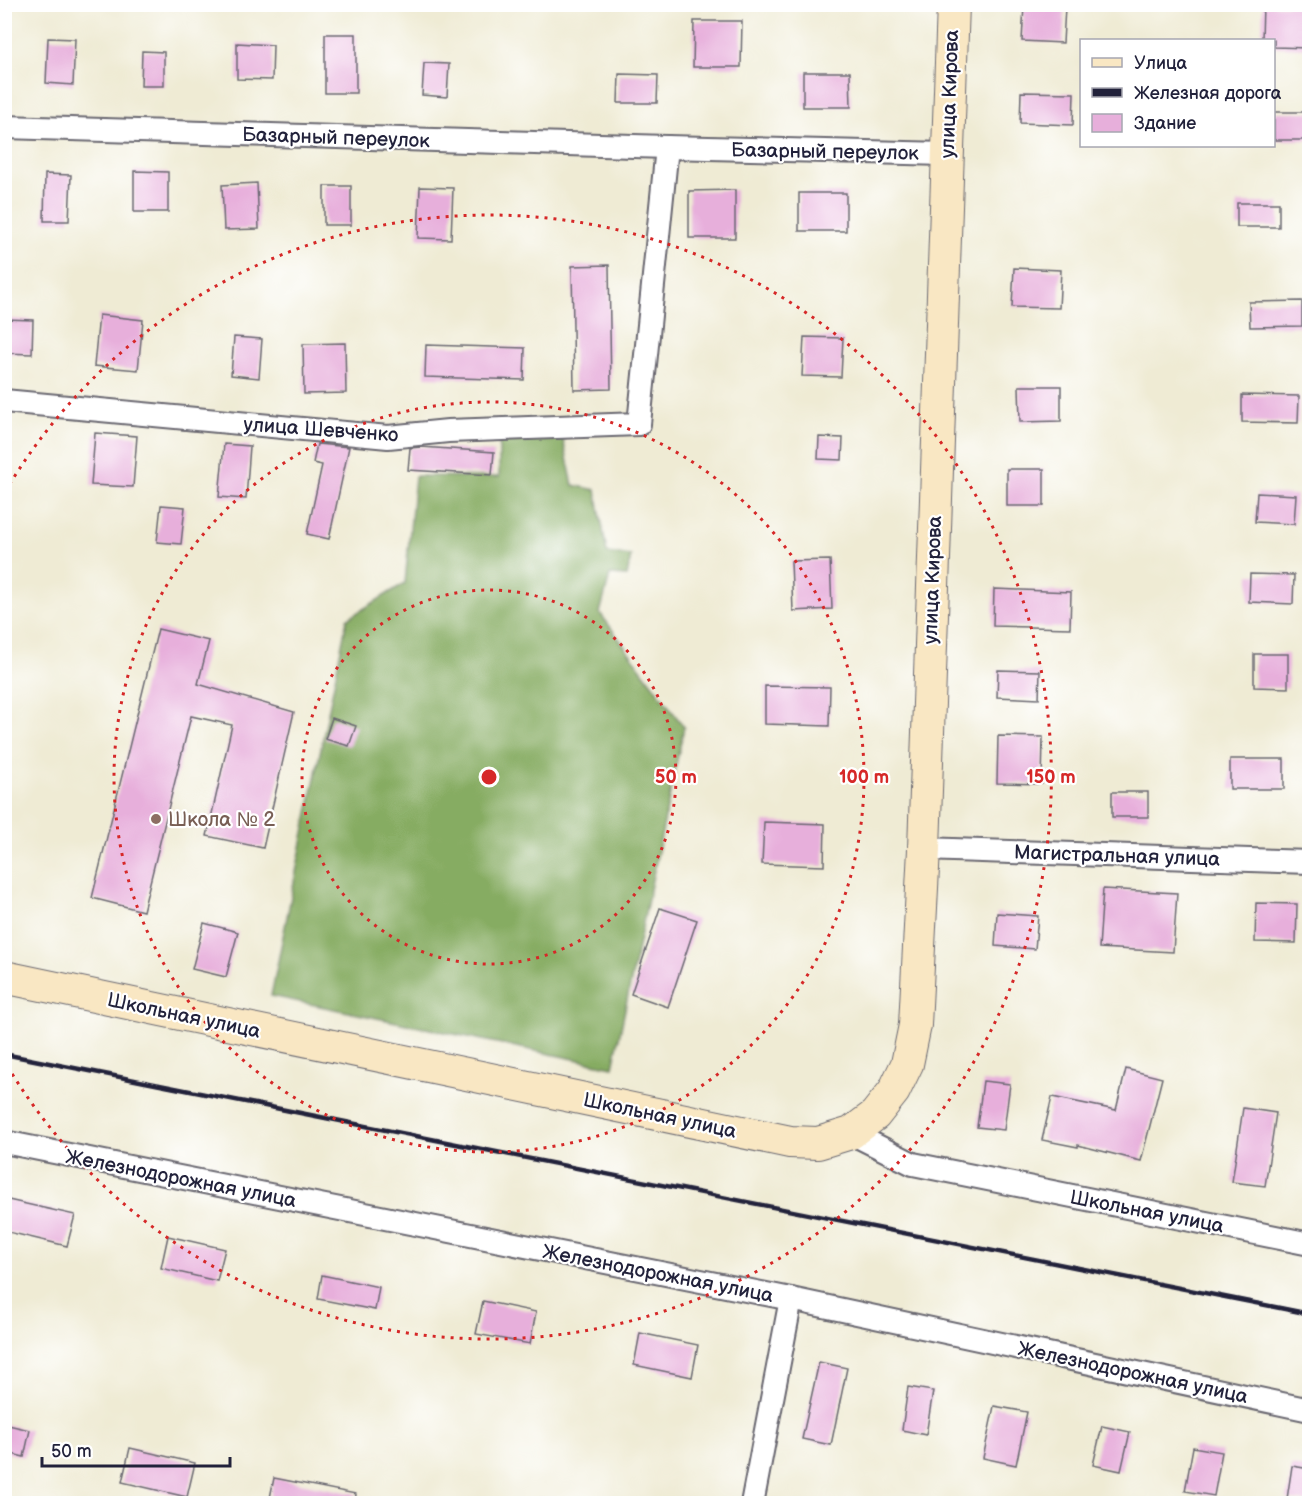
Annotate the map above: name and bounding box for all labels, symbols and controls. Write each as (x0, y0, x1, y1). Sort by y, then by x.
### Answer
street label: улица Кирова (936, 29, 964, 159)
legend (1080, 39, 1275, 147)
text: Улица (1134, 53, 1188, 74)
text: Железная дорога (1134, 83, 1282, 104)
text: Здание (1134, 113, 1196, 134)
street label: Базарный переулок (242, 123, 431, 153)
street label: Базарный переулок (731, 138, 919, 166)
street label: улица Шевченко (243, 413, 399, 447)
street label: улица Кирова (919, 515, 947, 645)
centre of rings (479, 767, 499, 787)
text: 50 m (655, 767, 697, 788)
text: 100 m (839, 767, 889, 788)
text: 150 m (1026, 767, 1076, 788)
place label: Школа № 2 (168, 808, 275, 832)
marker: Школа № 2 (149, 812, 163, 826)
street label: Магистральная улица (1014, 840, 1220, 872)
street label: Школьная улица (105, 988, 263, 1044)
street label: Школьная улица (581, 1088, 739, 1144)
street label: Железнодорожная улица (63, 1145, 299, 1213)
street label: Школьная улица (1068, 1185, 1226, 1239)
street label: Железнодорожная улица (540, 1240, 776, 1308)
street label: Железнодорожная улица (1015, 1337, 1250, 1409)
scale bar (42, 1430, 230, 1468)
text: 50 m (51, 1441, 92, 1462)

